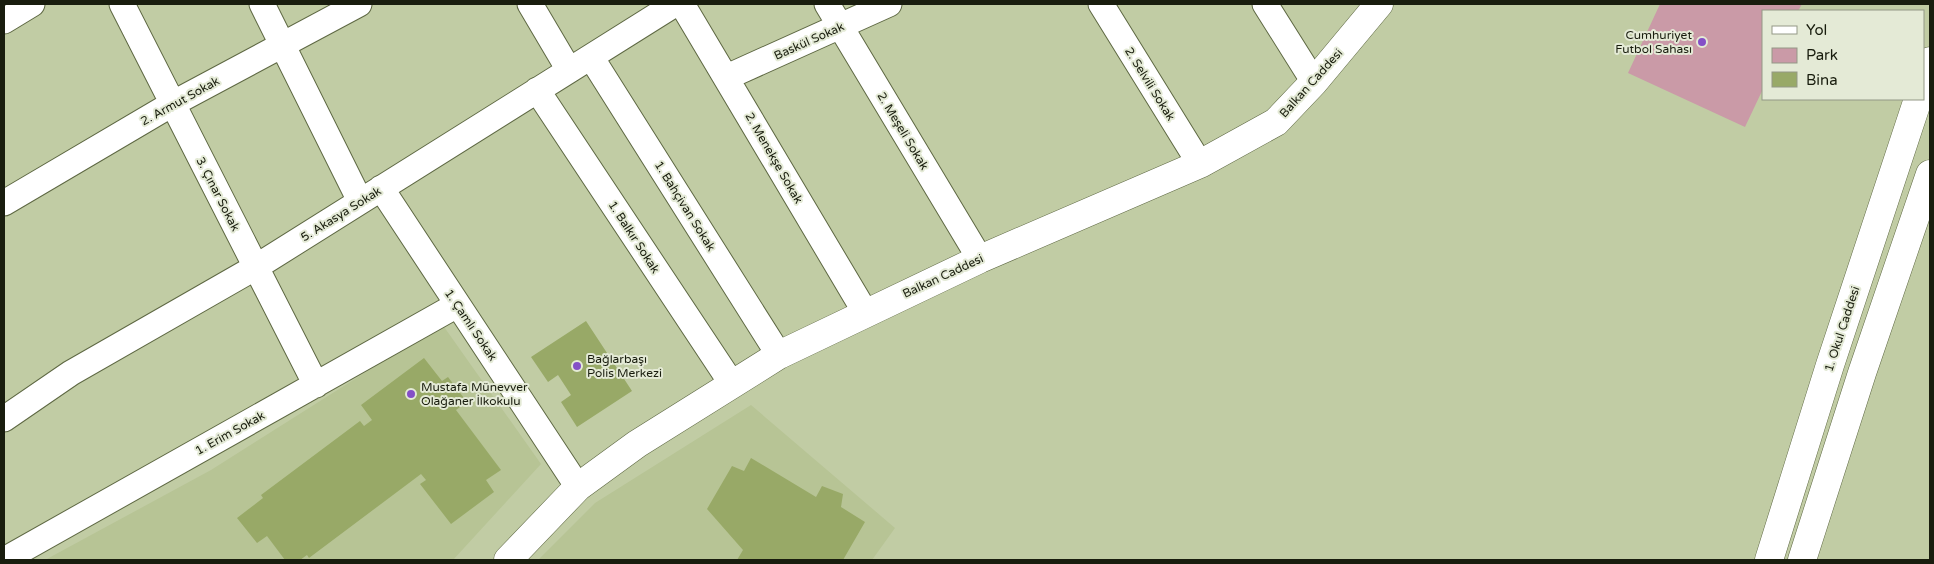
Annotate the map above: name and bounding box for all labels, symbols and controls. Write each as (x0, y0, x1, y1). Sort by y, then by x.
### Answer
legend (1762, 10, 1924, 100)
street label: Baskül Sokak (772, 19, 847, 63)
text: Yol (1806, 21, 1827, 39)
place label: Cumhuriyet Futbol Sahası (1615, 28, 1692, 56)
marker: Cumhuriyet Futbol Sahası (1696, 36, 1708, 48)
street label: 2. Selvili Sokak (1122, 45, 1178, 124)
street label: Balkan Caddesi (1277, 46, 1345, 120)
text: Park (1806, 46, 1838, 64)
text: Bina (1806, 71, 1838, 89)
street label: 2. Armut Sokak (138, 73, 222, 128)
street label: 2. Meşeli Sokak (874, 90, 932, 173)
street label: 2. Menekşe Sokak (742, 110, 806, 206)
street label: 3. Çınar Sokak (193, 155, 243, 234)
street label: 1. Bahçivan Sokak (652, 158, 719, 254)
street label: 5. Akasya Sokak (298, 183, 384, 244)
street label: 1. Balkır Sokak (605, 198, 663, 276)
street label: Balkan Caddesi (900, 251, 986, 301)
street label: 1. Okul Caddesi (1822, 284, 1862, 374)
street label: 1. Çamlı Sokak (442, 287, 500, 364)
place label: Bağlarbaşı Polis Merkezi (587, 352, 662, 380)
marker: Bağlarbaşı Polis Merkezi (571, 360, 583, 372)
place label: Mustafa Münevver Olağaner İlkokulu (421, 380, 528, 408)
marker: Mustafa Münevver Olağaner İlkokulu (405, 388, 417, 400)
street label: 1. Erim Sokak (193, 408, 268, 458)

